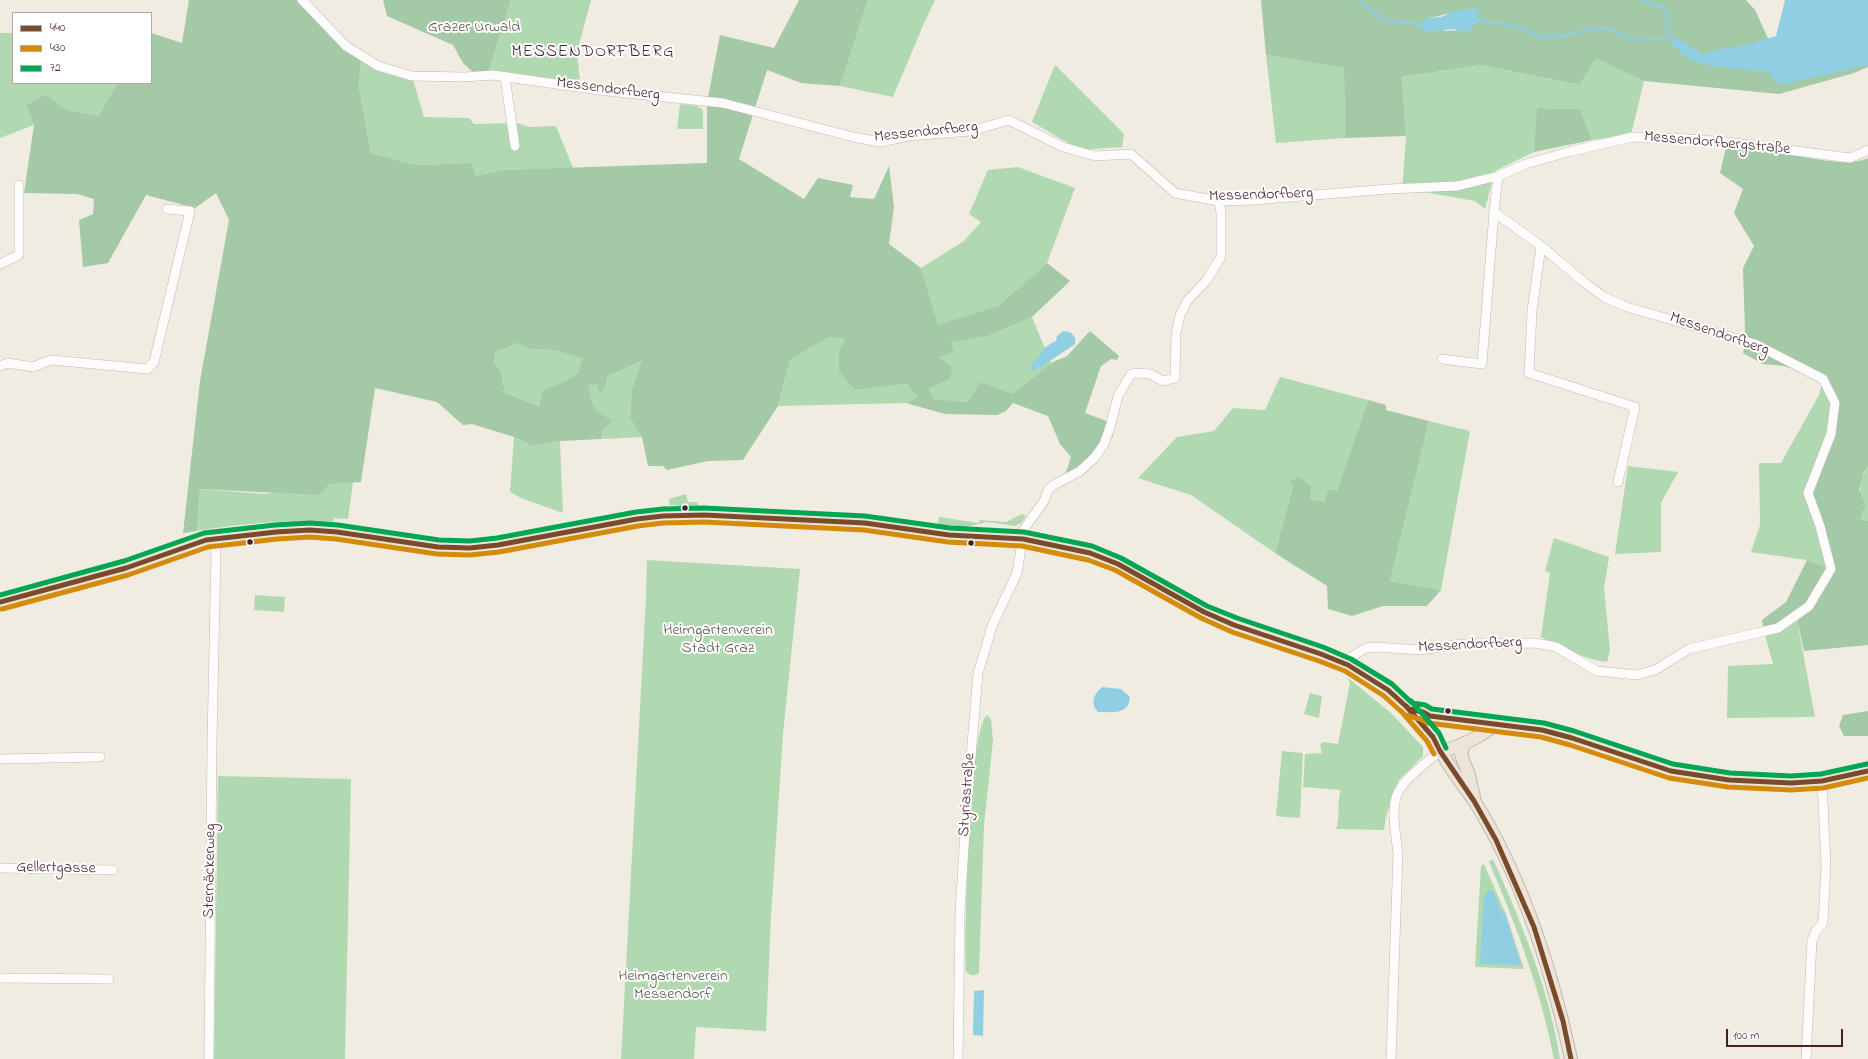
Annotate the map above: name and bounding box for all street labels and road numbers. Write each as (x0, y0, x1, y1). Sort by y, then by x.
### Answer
street label: Messendorfberg (555, 74, 661, 106)
street label: Messendorfberg (873, 118, 979, 148)
street label: Messendorfbergstraße (1643, 128, 1791, 160)
street label: Messendorfberg (1209, 185, 1313, 207)
street label: Messendorfberg (1667, 309, 1771, 361)
street label: Messendorfberg (1418, 634, 1522, 658)
street label: Styriastraße (956, 753, 980, 837)
street label: Sternäckerweg (201, 823, 221, 919)
street label: Gellertgasse (16, 859, 96, 879)

